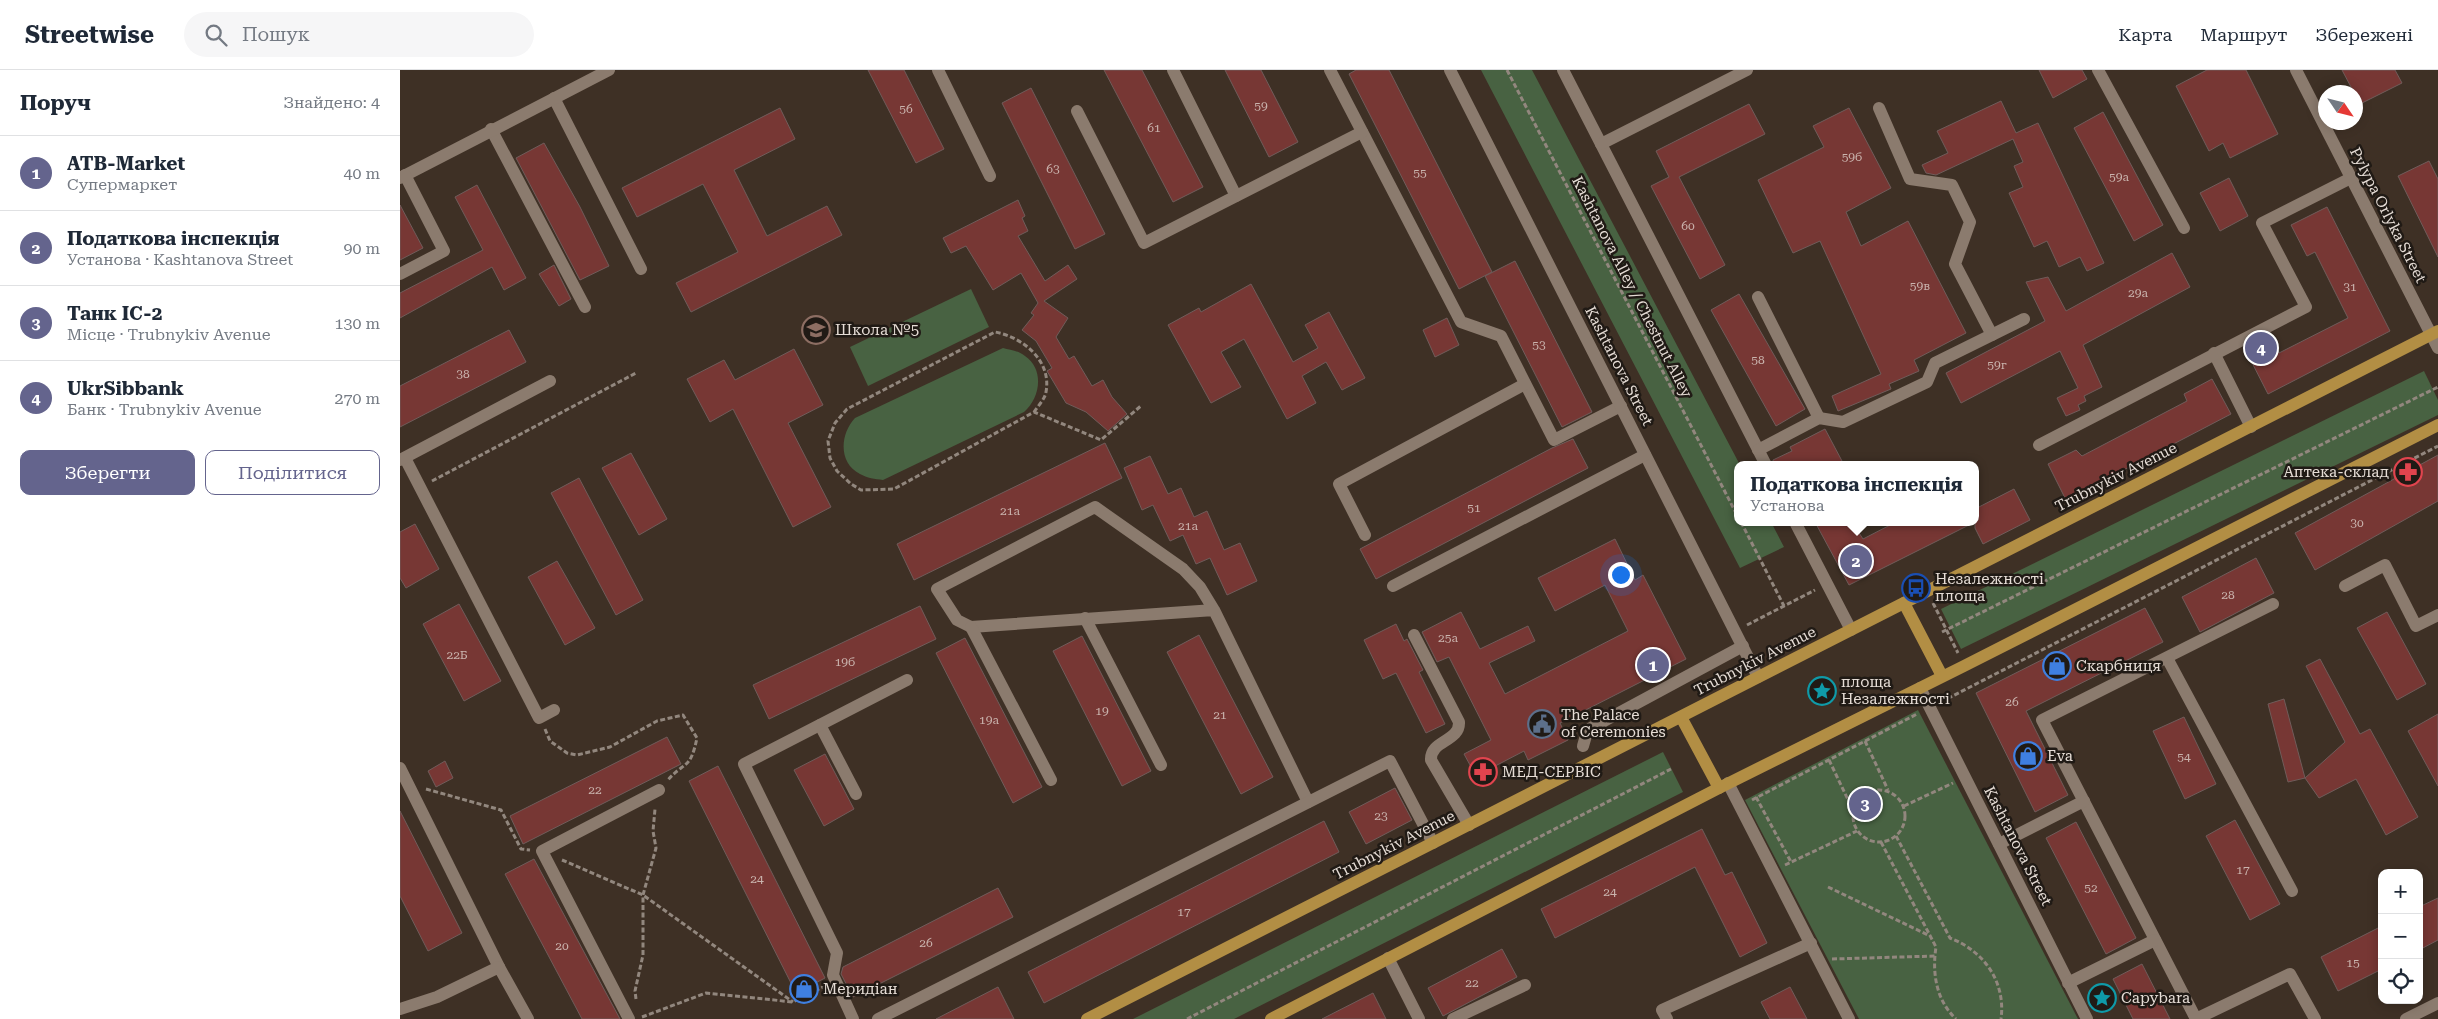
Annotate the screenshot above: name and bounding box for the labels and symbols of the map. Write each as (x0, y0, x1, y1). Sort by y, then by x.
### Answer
north arrow (2318, 85, 2363, 130)
house number: 59 (1254, 99, 1268, 113)
house number: 56 (899, 102, 913, 116)
house number: 61 (1147, 121, 1161, 135)
street label: Pylypa Orlyka Street (2346, 144, 2430, 286)
house number: 59б (1842, 150, 1862, 164)
house number: 63 (1046, 162, 1060, 176)
house number: 55 (1413, 166, 1427, 180)
house number: 59а (2109, 170, 2129, 184)
street label: Kashtanova Alley / Chestnut Alley (1568, 173, 1696, 401)
house number: 60 (1681, 219, 1695, 233)
house number: 59в (1910, 279, 1930, 293)
house number: 31 (2343, 280, 2357, 294)
house number: 29а (2128, 286, 2148, 300)
street label: Kashtanova Street (1581, 303, 1657, 429)
school or university icon: Школа №5 (801, 315, 831, 345)
place label: Школа №5 (835, 321, 919, 339)
pin: 4 (2245, 329, 2277, 367)
house number: 53 (1532, 338, 1546, 352)
house number: 58 (1751, 353, 1765, 367)
house number: 59г (1987, 358, 2007, 372)
house number: 38 (456, 367, 470, 381)
street label: Trubnykiv Avenue (2052, 439, 2180, 515)
pharmacy icon: Аптека-склад (2393, 457, 2423, 487)
place label: Аптека-склад (2283, 463, 2390, 481)
house number: 51 (1467, 501, 1481, 515)
house number: 21а (1000, 504, 1020, 518)
house number: 30 (2350, 516, 2364, 530)
house number: 21а (1178, 519, 1198, 533)
pin: 2 (1840, 542, 1872, 580)
your location (1608, 562, 1634, 588)
place label: Незалежності площа (1935, 570, 2044, 605)
bus stop icon: Незалежності площа (1901, 573, 1931, 603)
house number: 28 (2221, 588, 2235, 602)
street label: Trubnykiv Avenue (1691, 623, 1819, 699)
house number: 25а (1438, 631, 1458, 645)
pin: 1 (1637, 646, 1669, 684)
house number: 22Б (446, 648, 468, 662)
shop icon: Скарбниця (2042, 651, 2072, 681)
house number: 19б (835, 655, 855, 669)
place label: Скарбниця (2076, 657, 2161, 675)
place label: площа Незалежності (1841, 673, 1950, 708)
place icon: площа Незалежності (1807, 676, 1837, 706)
house number: 26 (2005, 695, 2019, 709)
house number: 19 (1095, 704, 1109, 718)
place label: The Palace of Ceremonies (1561, 706, 1666, 741)
house number: 21 (1213, 708, 1227, 722)
public building icon: The Palace of Ceremonies (1527, 709, 1557, 739)
house number: 19а (979, 713, 999, 727)
shop icon: Eva (2013, 741, 2043, 771)
place label: Eva (2047, 747, 2073, 765)
house number: 54 (2177, 750, 2191, 764)
pharmacy icon: МЕД-СЕРВІС (1468, 757, 1498, 787)
place label: МЕД-СЕРВІС (1502, 763, 1601, 781)
house number: 22 (588, 783, 602, 797)
street label: Kashtanova Street (1980, 783, 2056, 909)
pin: 3 (1849, 785, 1881, 823)
street label: Trubnykiv Avenue (1330, 807, 1458, 883)
house number: 23 (1374, 809, 1388, 823)
house number: 17 (2236, 863, 2250, 877)
house number: 24 (750, 872, 764, 886)
house number: 52 (2084, 881, 2098, 895)
house number: 24 (1603, 885, 1617, 899)
house number: 17 (1177, 905, 1191, 919)
house number: 26 (919, 936, 933, 950)
house number: 20 (555, 939, 569, 953)
house number: 15 (2346, 956, 2360, 970)
shop icon: Меридіан (789, 974, 819, 1004)
house number: 22 (1465, 976, 1479, 990)
place label: Меридіан (823, 980, 898, 998)
place icon: Capybara (2087, 983, 2117, 1013)
place label: Capybara (2121, 989, 2190, 1007)

